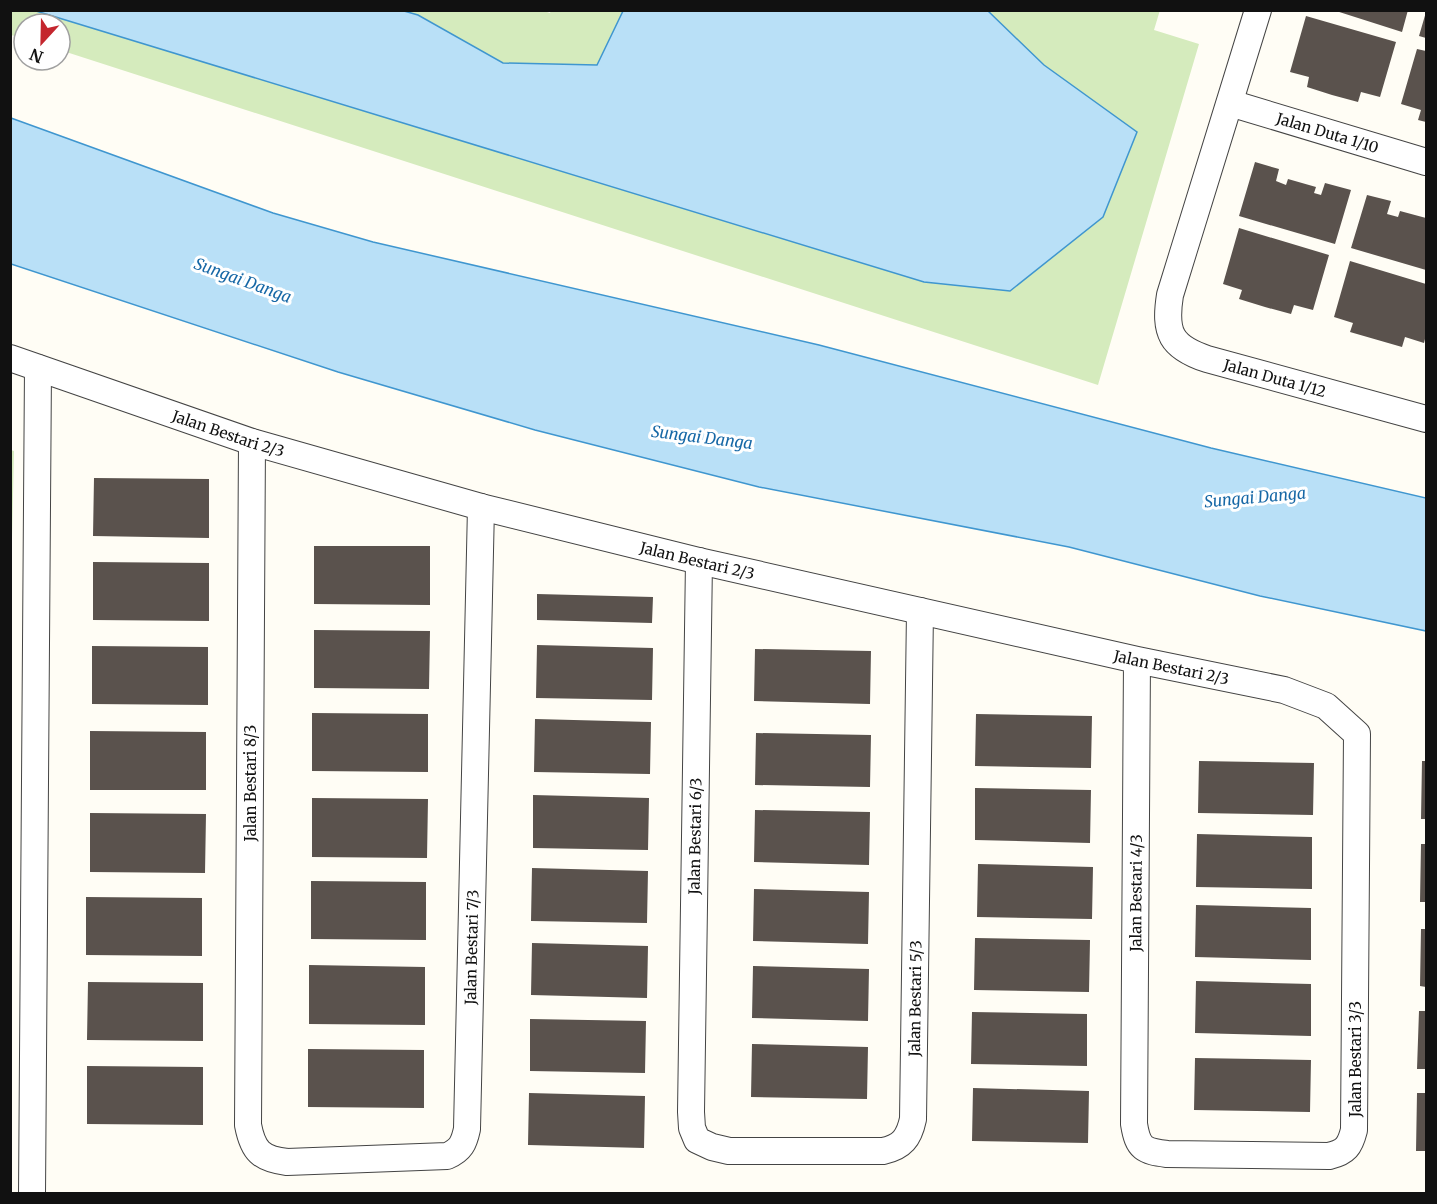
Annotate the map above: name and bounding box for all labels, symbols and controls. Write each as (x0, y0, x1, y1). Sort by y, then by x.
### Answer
north arrow (12, 12, 72, 72)
text: N (26, 44, 46, 68)
street label: Jalan Duta 1/10 (1273, 108, 1381, 157)
water label: Sungai Danga (192, 253, 294, 307)
street label: Jalan Duta 1/12 (1221, 354, 1328, 401)
street label: Jalan Bestari 2/3 (169, 405, 287, 460)
water label: Sungai Danga (650, 421, 754, 453)
water label: Sungai Danga (1203, 483, 1307, 511)
street label: Jalan Bestari 2/3 (637, 537, 756, 583)
street label: Jalan Bestari 2/3 (1111, 645, 1231, 688)
street label: Jalan Bestari 8/3 (241, 725, 260, 842)
street label: Jalan Bestari 6/3 (684, 777, 706, 896)
street label: Jalan Bestari 4/3 (1126, 834, 1145, 953)
street label: Jalan Bestari 7/3 (460, 889, 482, 1006)
street label: Jalan Bestari 5/3 (904, 940, 925, 1058)
street label: Jalan Bestari 3/3 (1346, 1001, 1365, 1118)

